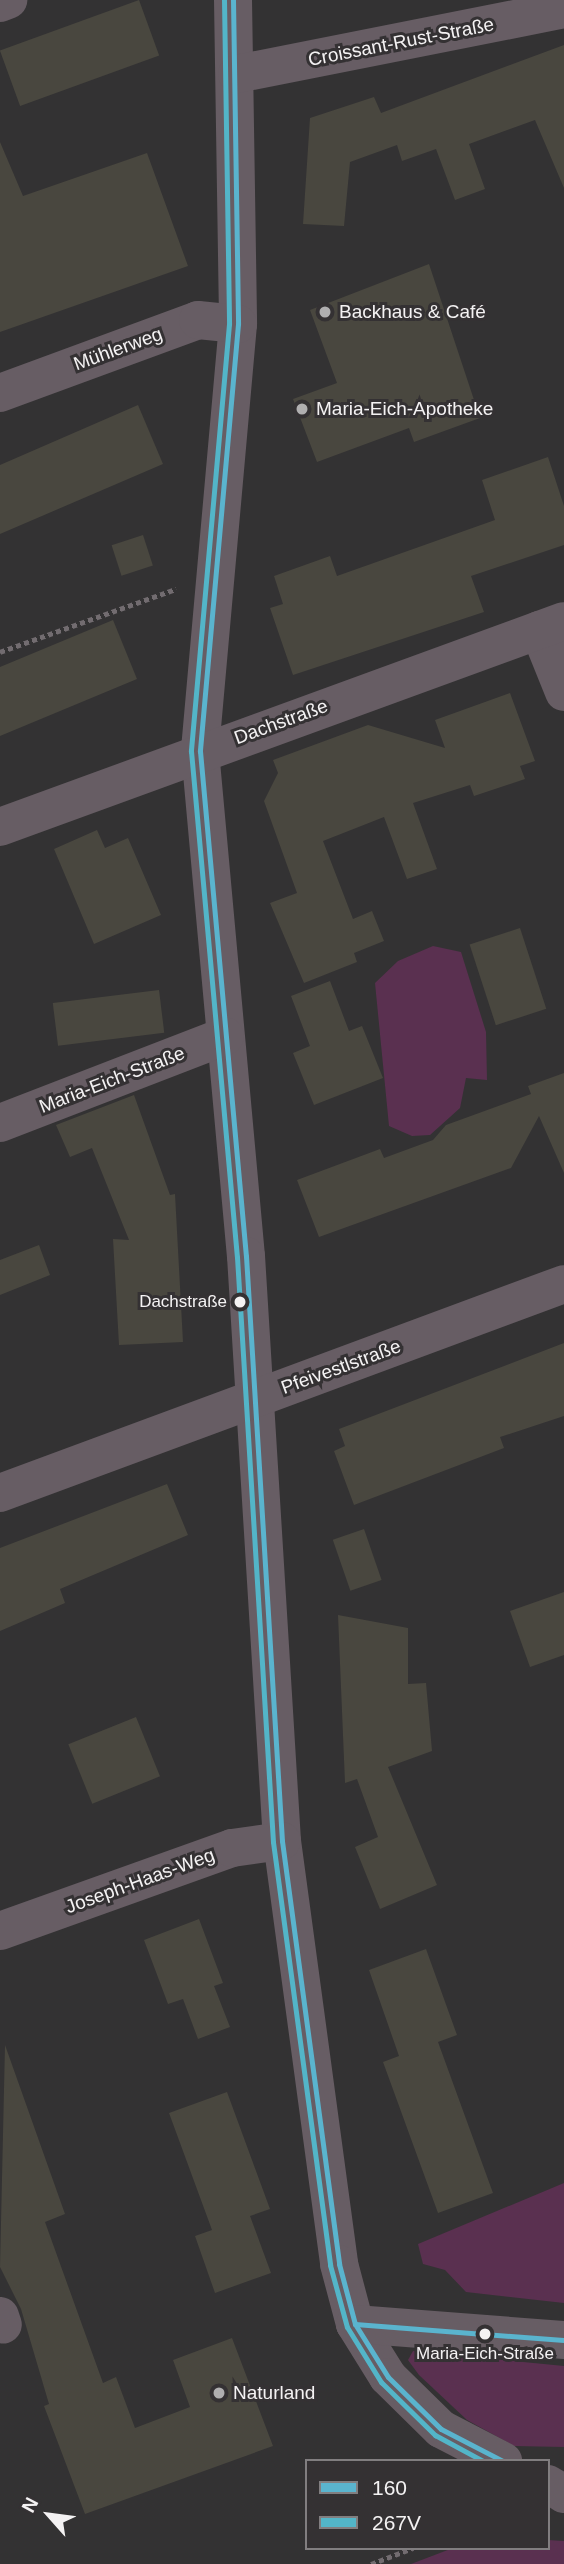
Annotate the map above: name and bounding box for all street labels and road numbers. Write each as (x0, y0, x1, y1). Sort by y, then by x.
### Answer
street label: Croissant-Rust-Straße (306, 13, 496, 71)
street label: Mühlerweg (70, 322, 166, 376)
street label: Dachstraße (231, 694, 331, 750)
street label: Maria-Eich-Straße (36, 1042, 188, 1118)
street label: Pfeivestlstraße (278, 1335, 404, 1399)
street label: Joseph-Haas-Weg (62, 1843, 218, 1919)

